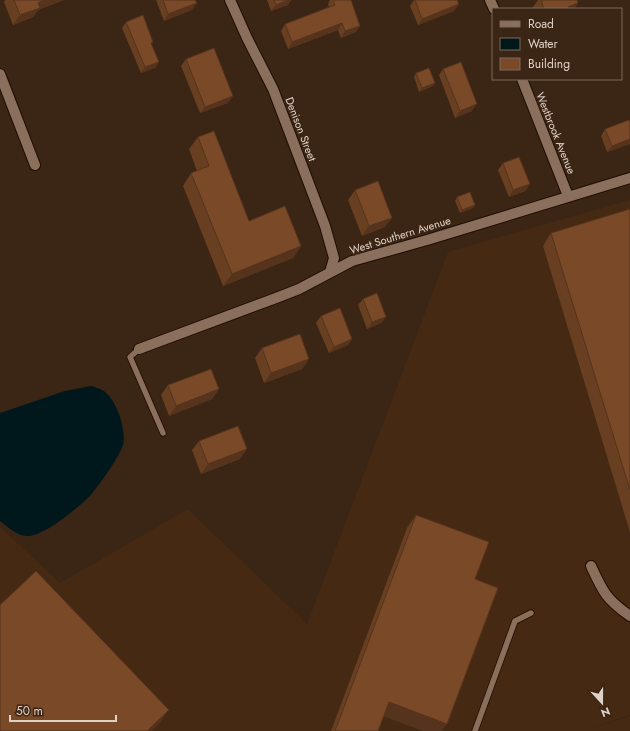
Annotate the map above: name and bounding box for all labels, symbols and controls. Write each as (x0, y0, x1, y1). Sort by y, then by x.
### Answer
legend (492, 8, 622, 80)
text: Road (528, 15, 554, 33)
text: Water (528, 35, 559, 53)
text: Building (528, 55, 570, 73)
street label: Westbrook Avenue (532, 90, 580, 177)
street label: Denison Street (281, 95, 321, 164)
street label: West Southern Avenue (347, 212, 453, 258)
north arrow (582, 683, 622, 723)
scale bar (10, 697, 116, 723)
text: 50 m (16, 702, 43, 720)
text: N (599, 703, 613, 721)

